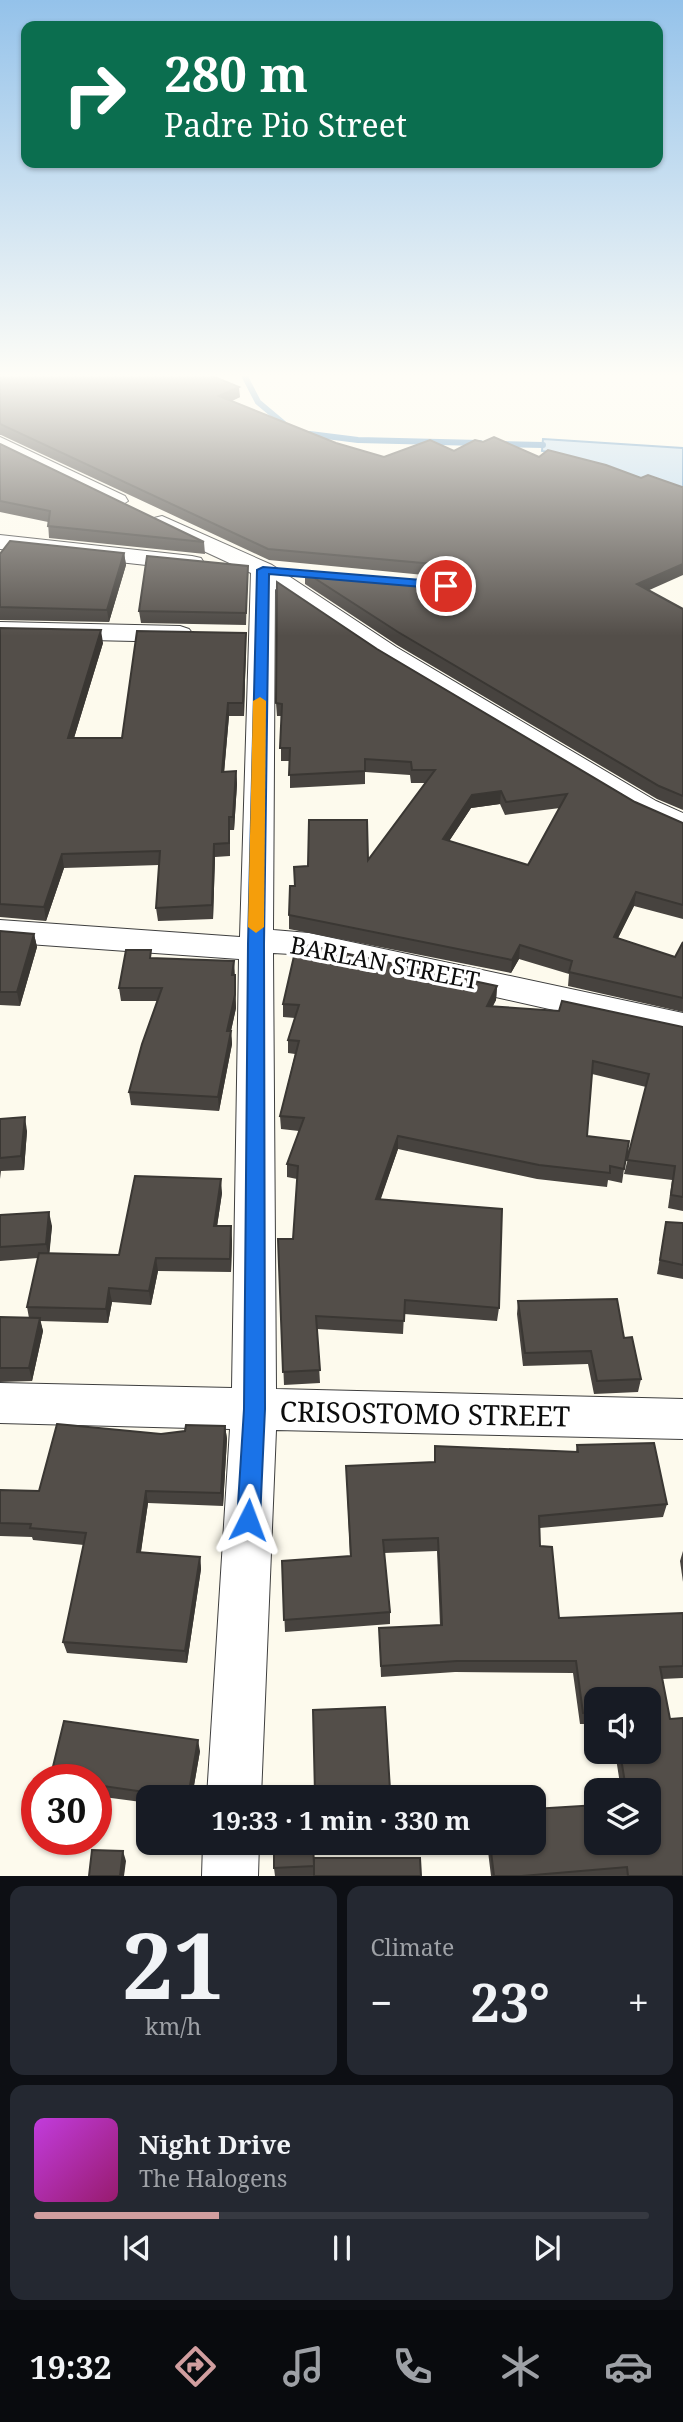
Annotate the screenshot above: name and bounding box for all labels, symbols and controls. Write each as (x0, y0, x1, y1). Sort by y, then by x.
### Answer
text: 280 m (164, 40, 308, 106)
icon: right (49, 49, 140, 140)
text: Padre Pio Street (164, 103, 407, 146)
pin (416, 556, 476, 616)
icon: arrive (427, 567, 465, 605)
street label: BARLAN STREET (288, 927, 483, 997)
street label: CRISOSTOMO STREET (279, 1391, 571, 1435)
position arrow (211, 1483, 285, 1557)
map controls (584, 1687, 661, 1855)
button: sound (584, 1687, 661, 1764)
speed limit sign: 30 (21, 1764, 112, 1855)
button: layers (584, 1778, 661, 1855)
text: 19:33 · 1 min · 330 m (211, 1802, 471, 1838)
text: 21 (122, 1902, 225, 2026)
text: Climate (371, 1931, 454, 1963)
text: 23° (470, 1966, 550, 2037)
text: − (371, 1976, 393, 2028)
text: + (628, 1976, 649, 2028)
text: km/h (145, 2010, 201, 2042)
text: Night Drive (139, 2126, 291, 2162)
text: The Halogens (139, 2162, 287, 2194)
icon: previous (118, 2229, 156, 2267)
icon: pause (323, 2229, 361, 2267)
icon: next (528, 2229, 566, 2267)
icon: directions (171, 2342, 220, 2391)
icon: music (279, 2342, 328, 2391)
icon: phone (388, 2342, 437, 2391)
icon: climate (496, 2342, 545, 2391)
icon: car (604, 2342, 653, 2391)
text: 19:32 (30, 2345, 112, 2388)

